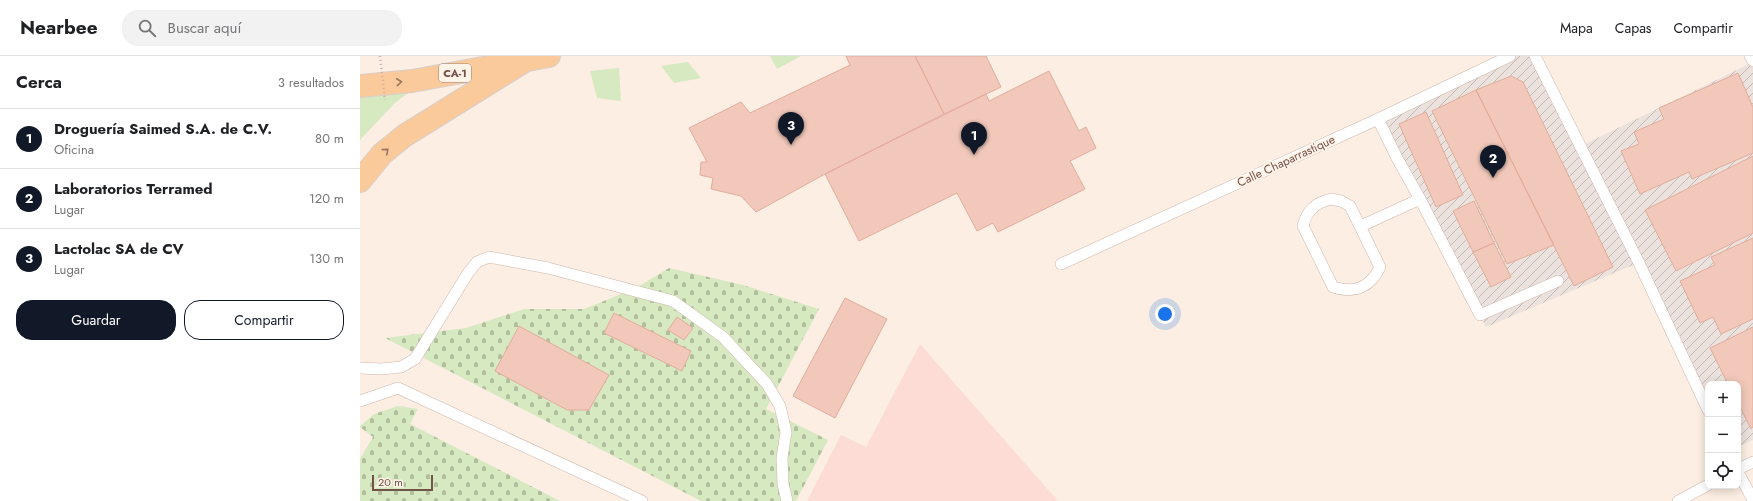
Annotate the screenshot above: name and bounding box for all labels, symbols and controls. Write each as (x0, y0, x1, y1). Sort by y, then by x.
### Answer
search box (122, 10, 402, 46)
text: Nearbee (20, 14, 98, 41)
icon: search (136, 17, 158, 39)
text: Buscar aquí (168, 17, 241, 39)
text: Mapa (1560, 18, 1593, 38)
text: Capas (1615, 18, 1652, 38)
text: Compartir (1674, 18, 1733, 38)
road number: CA-1 (439, 64, 471, 82)
text: Cerca (16, 70, 62, 94)
text: 3 resultados (278, 73, 344, 92)
one-way arrow (396, 78, 402, 87)
pin: 3 (778, 112, 804, 145)
text: Droguería Saimed S.A. de C.V. (54, 118, 272, 140)
pin: 1 (961, 122, 987, 155)
text: 1 (26, 129, 32, 148)
text: 80 m (315, 129, 344, 148)
street label: Calle Chaparrastique (1234, 130, 1338, 192)
text: Oficina (54, 140, 94, 159)
pin: 2 (1480, 145, 1506, 178)
one-way arrow (381, 149, 388, 156)
text: Laboratorios Terramed (54, 178, 213, 200)
text: 2 (25, 189, 33, 208)
text: 120 m (309, 189, 344, 208)
text: Lugar (54, 200, 85, 219)
text: Lactolac SA de CV (54, 238, 184, 260)
text: 3 (25, 249, 33, 268)
text: 130 m (309, 249, 344, 268)
text: Lugar (54, 260, 85, 279)
button: Guardar (16, 300, 176, 340)
button: Compartir (184, 300, 344, 340)
your location (1155, 304, 1175, 324)
map controls (1705, 381, 1741, 489)
button: + (1705, 381, 1741, 417)
button: − (1705, 417, 1741, 453)
button: locate (1705, 453, 1741, 489)
scale bar (372, 473, 433, 492)
text: 20 m (378, 474, 403, 490)

